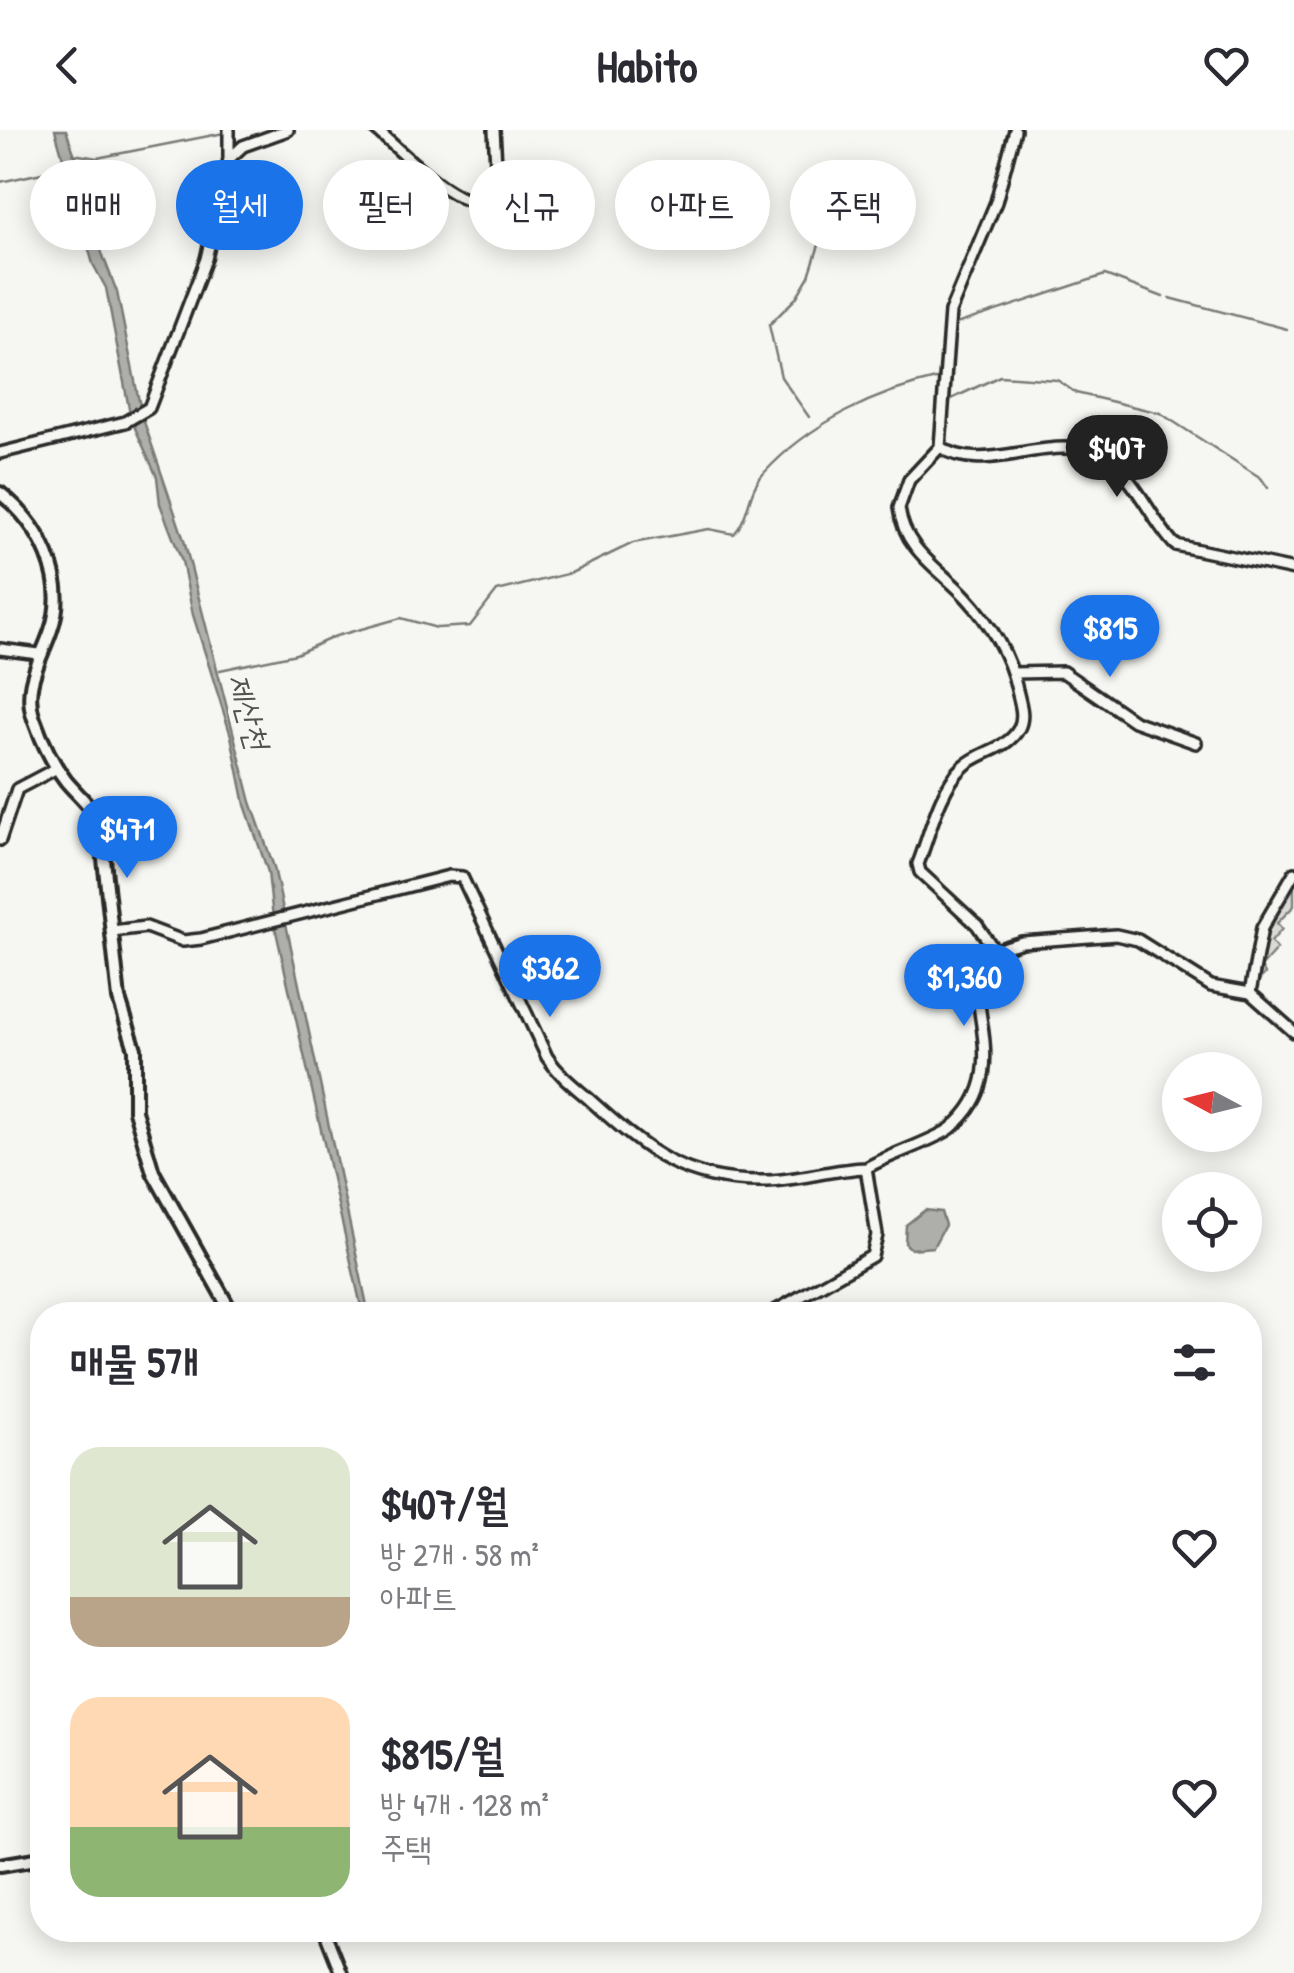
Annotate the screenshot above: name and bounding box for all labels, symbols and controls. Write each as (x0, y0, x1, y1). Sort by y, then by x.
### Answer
text: Habito (597, 35, 697, 96)
icon: back (40, 38, 95, 93)
icon: heart (1199, 38, 1254, 93)
chip: 매매 (30, 160, 156, 250)
chip: 월세 (176, 160, 303, 250)
chip: 필터 (323, 160, 449, 250)
chip: 신규 (469, 160, 595, 250)
chip: 아파트 (615, 160, 770, 250)
chip: 주택 (790, 160, 916, 250)
pin: $407 (1058, 415, 1176, 500)
text: $407 (1088, 426, 1146, 469)
pin: $815 (1051, 595, 1169, 680)
text: $815 (1082, 606, 1138, 649)
water label: 제산천 (218, 668, 281, 757)
pin: $471 (68, 796, 186, 881)
text: $471 (99, 807, 155, 850)
pin: $362 (491, 935, 609, 1020)
pin: $1,360 (883, 944, 1045, 1029)
text: $362 (521, 946, 579, 989)
text: $1,360 (926, 955, 1002, 998)
north arrow (1162, 1052, 1262, 1152)
map controls (1162, 1052, 1262, 1272)
button: locate (1162, 1172, 1262, 1272)
text: 매물 5개 (70, 1333, 199, 1390)
icon: filters (1167, 1335, 1222, 1390)
text: $407/월 (380, 1475, 508, 1532)
icon: home (150, 1487, 270, 1607)
icon: heart (1167, 1520, 1222, 1575)
text: 방 2개 · 58 m² (380, 1533, 539, 1576)
text: 아파트 (380, 1576, 457, 1619)
text: $815/월 (380, 1725, 504, 1782)
icon: home (150, 1737, 270, 1857)
icon: heart (1167, 1770, 1222, 1825)
text: 방 4개 · 128 m² (380, 1783, 549, 1826)
text: 주택 (380, 1826, 432, 1869)

